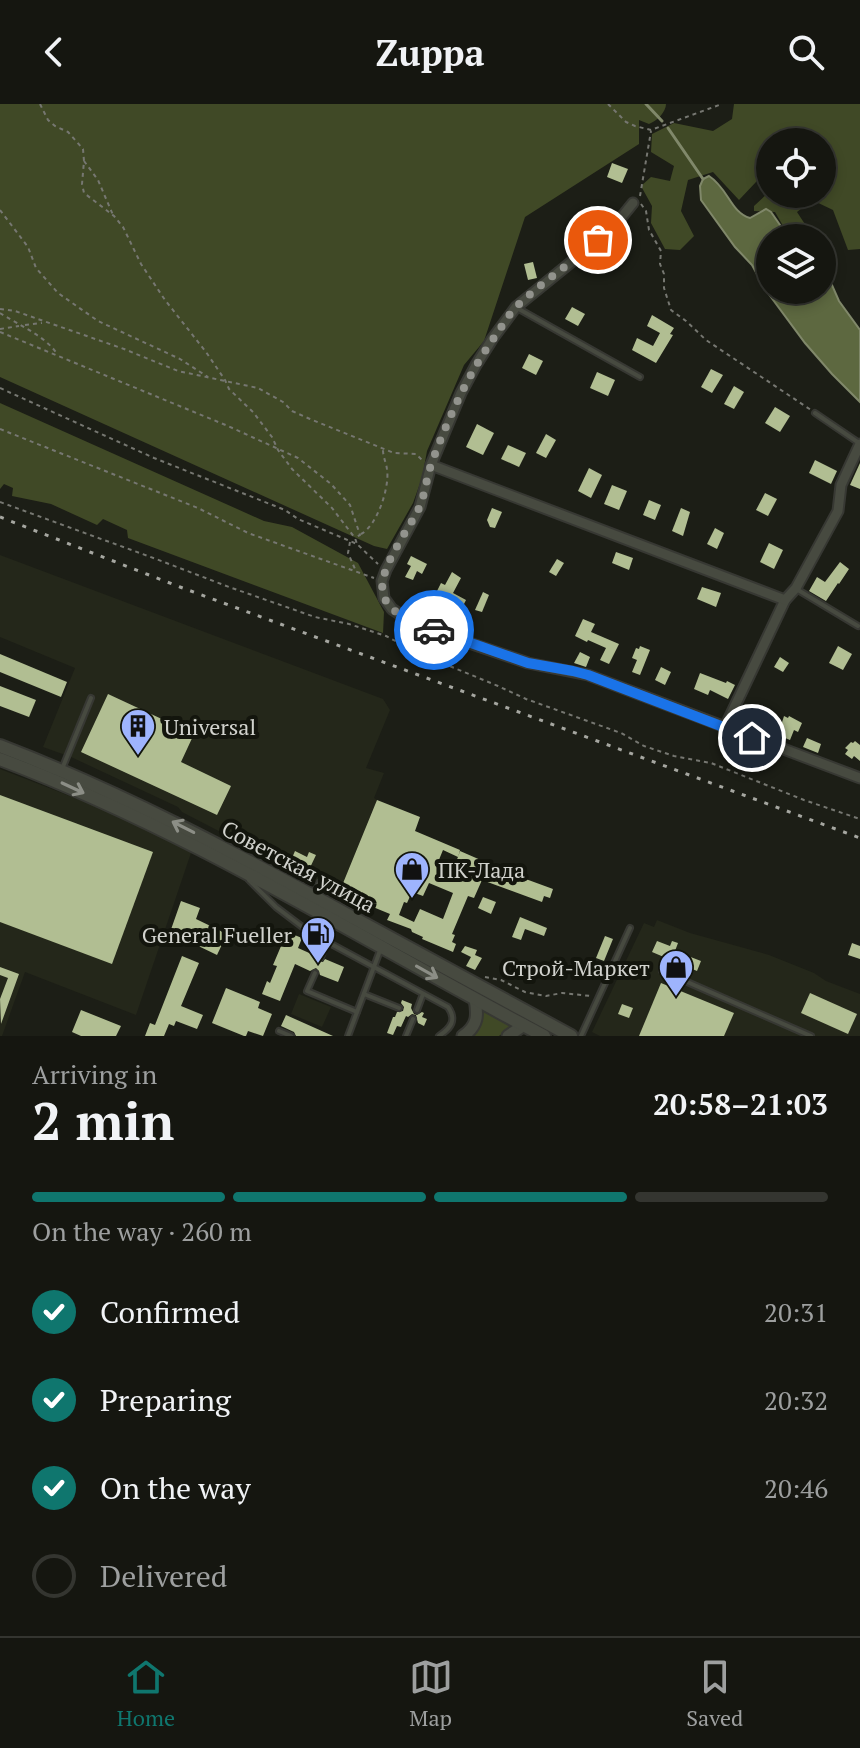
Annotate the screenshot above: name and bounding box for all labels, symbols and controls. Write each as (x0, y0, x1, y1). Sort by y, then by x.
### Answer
text: Zuppa (375, 29, 485, 76)
icon: back (32, 30, 76, 74)
icon: search (784, 30, 828, 74)
map controls (756, 128, 836, 304)
button: locate (756, 128, 836, 208)
pin (564, 206, 632, 274)
icon: bag (576, 218, 620, 262)
button: layers (756, 224, 836, 304)
courier (394, 590, 474, 670)
icon: car (412, 608, 456, 652)
pin (718, 704, 786, 772)
building icon: Universal (119, 707, 157, 757)
place label: Universal (164, 712, 256, 741)
icon: home (730, 716, 774, 760)
one-way arrow (60, 781, 84, 796)
street label: Советская улица (217, 813, 381, 919)
one-way arrow (171, 818, 195, 834)
shop icon: ПК-Лада (393, 850, 431, 900)
place label: ПК-Лада (438, 855, 525, 884)
fuel station icon: General Fueller (299, 915, 337, 965)
place label: General Fueller (142, 920, 293, 949)
shop icon: Строй-Маркет (657, 948, 695, 998)
place label: Строй-Маркет (502, 953, 650, 982)
one-way arrow (415, 965, 439, 981)
text: Arriving in (32, 1057, 157, 1091)
text: 20:58–21:03 (653, 1084, 828, 1124)
text: 2 min (32, 1086, 174, 1155)
text: On the way · 260 m (32, 1214, 252, 1248)
icon: check (32, 1290, 76, 1334)
text: Confirmed (100, 1292, 240, 1332)
text: 20:31 (764, 1295, 828, 1329)
icon: check (32, 1378, 76, 1422)
text: Preparing (100, 1380, 231, 1420)
text: 20:32 (764, 1383, 828, 1417)
icon: check (32, 1466, 76, 1510)
text: On the way (100, 1468, 251, 1508)
text: 20:46 (764, 1471, 828, 1505)
text: Delivered (100, 1556, 227, 1596)
tab: Home (117, 1655, 175, 1732)
tab: Map (409, 1655, 453, 1732)
tab: Saved (686, 1655, 743, 1732)

